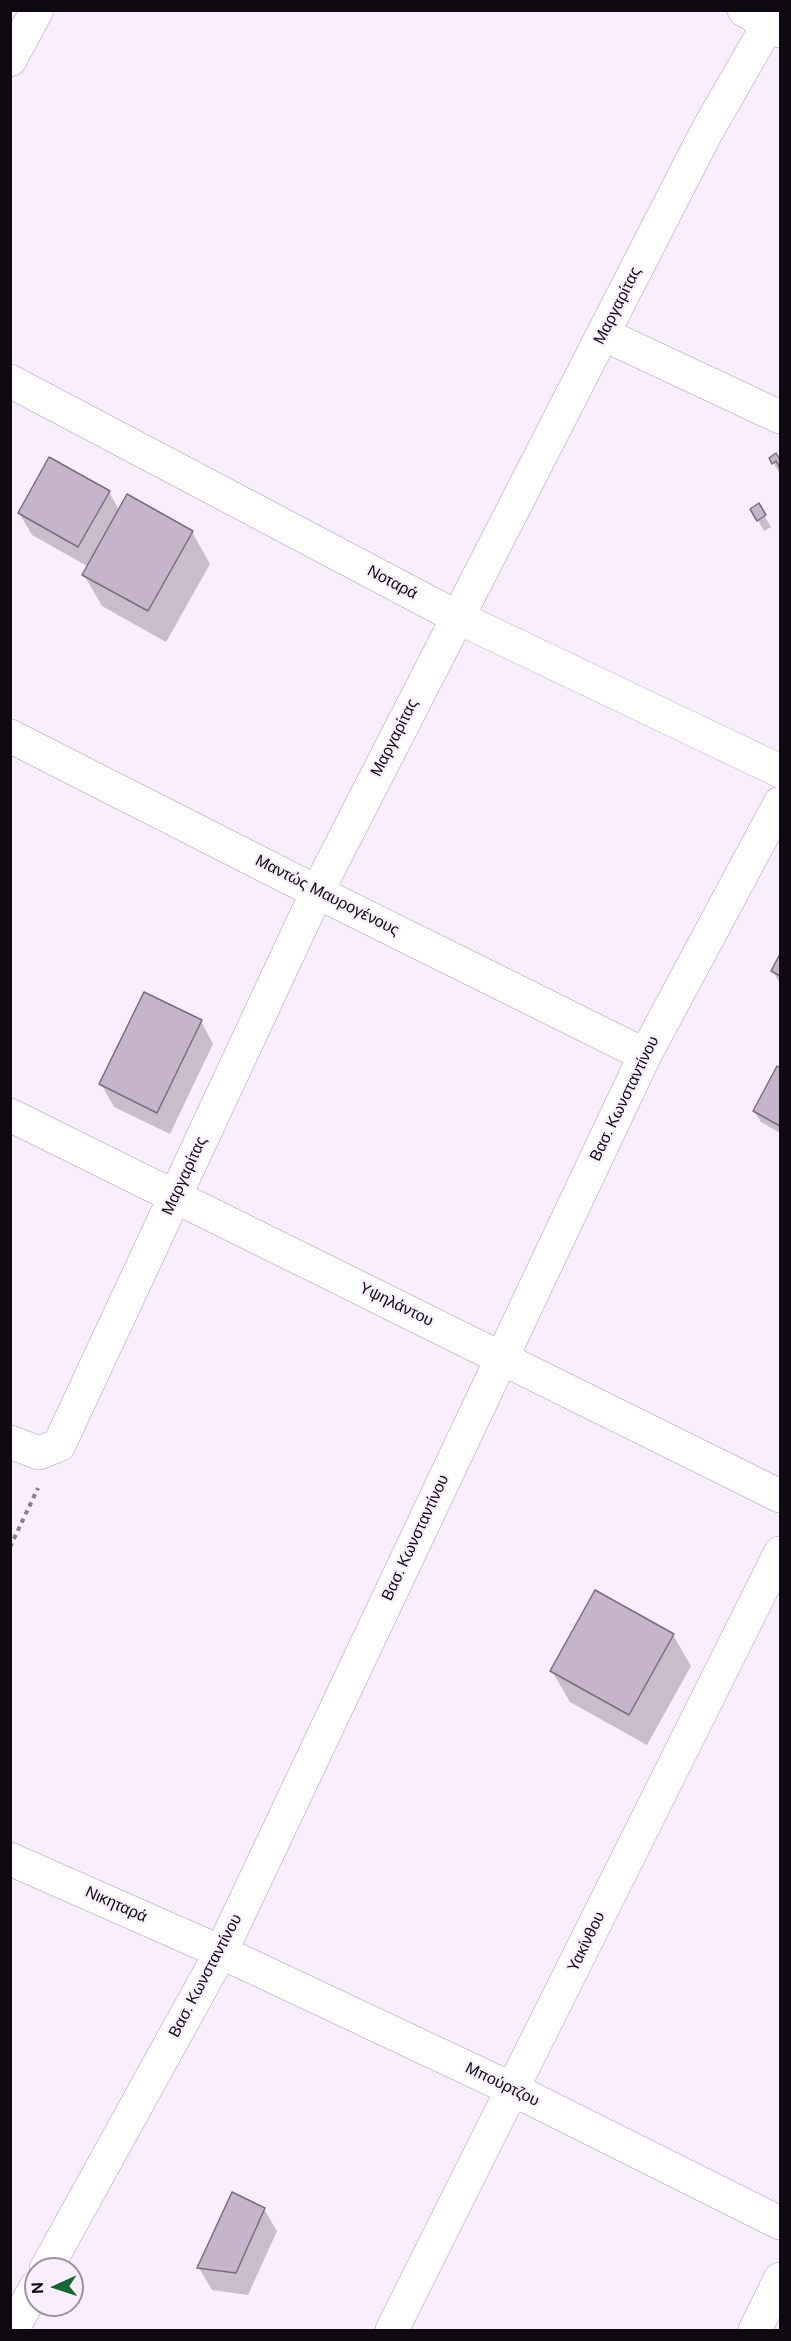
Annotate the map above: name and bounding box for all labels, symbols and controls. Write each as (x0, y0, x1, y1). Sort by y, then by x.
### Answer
street label: Μαργαρίτας (590, 264, 646, 348)
street label: Νοταρά (364, 562, 420, 604)
street label: Μαργαρίτας (367, 696, 423, 780)
street label: Μαντώς Μαυρογένους (252, 851, 402, 941)
street label: Βασ. Κωνσταντίνου (586, 1033, 664, 1165)
street label: Μαργαρίτας (158, 1134, 212, 1218)
street label: Υψηλάντου (356, 1279, 436, 1331)
street label: Βασ. Κωνσταντίνου (378, 1472, 454, 1604)
street label: Νικηταρά (82, 1883, 150, 1927)
street label: Υακίνθου (564, 1909, 610, 1975)
street label: Βασ. Κωνσταντίνου (165, 1911, 247, 2041)
street label: Μπούρτζου (462, 2059, 542, 2111)
north arrow (24, 2257, 84, 2317)
text: N (27, 2281, 48, 2294)

